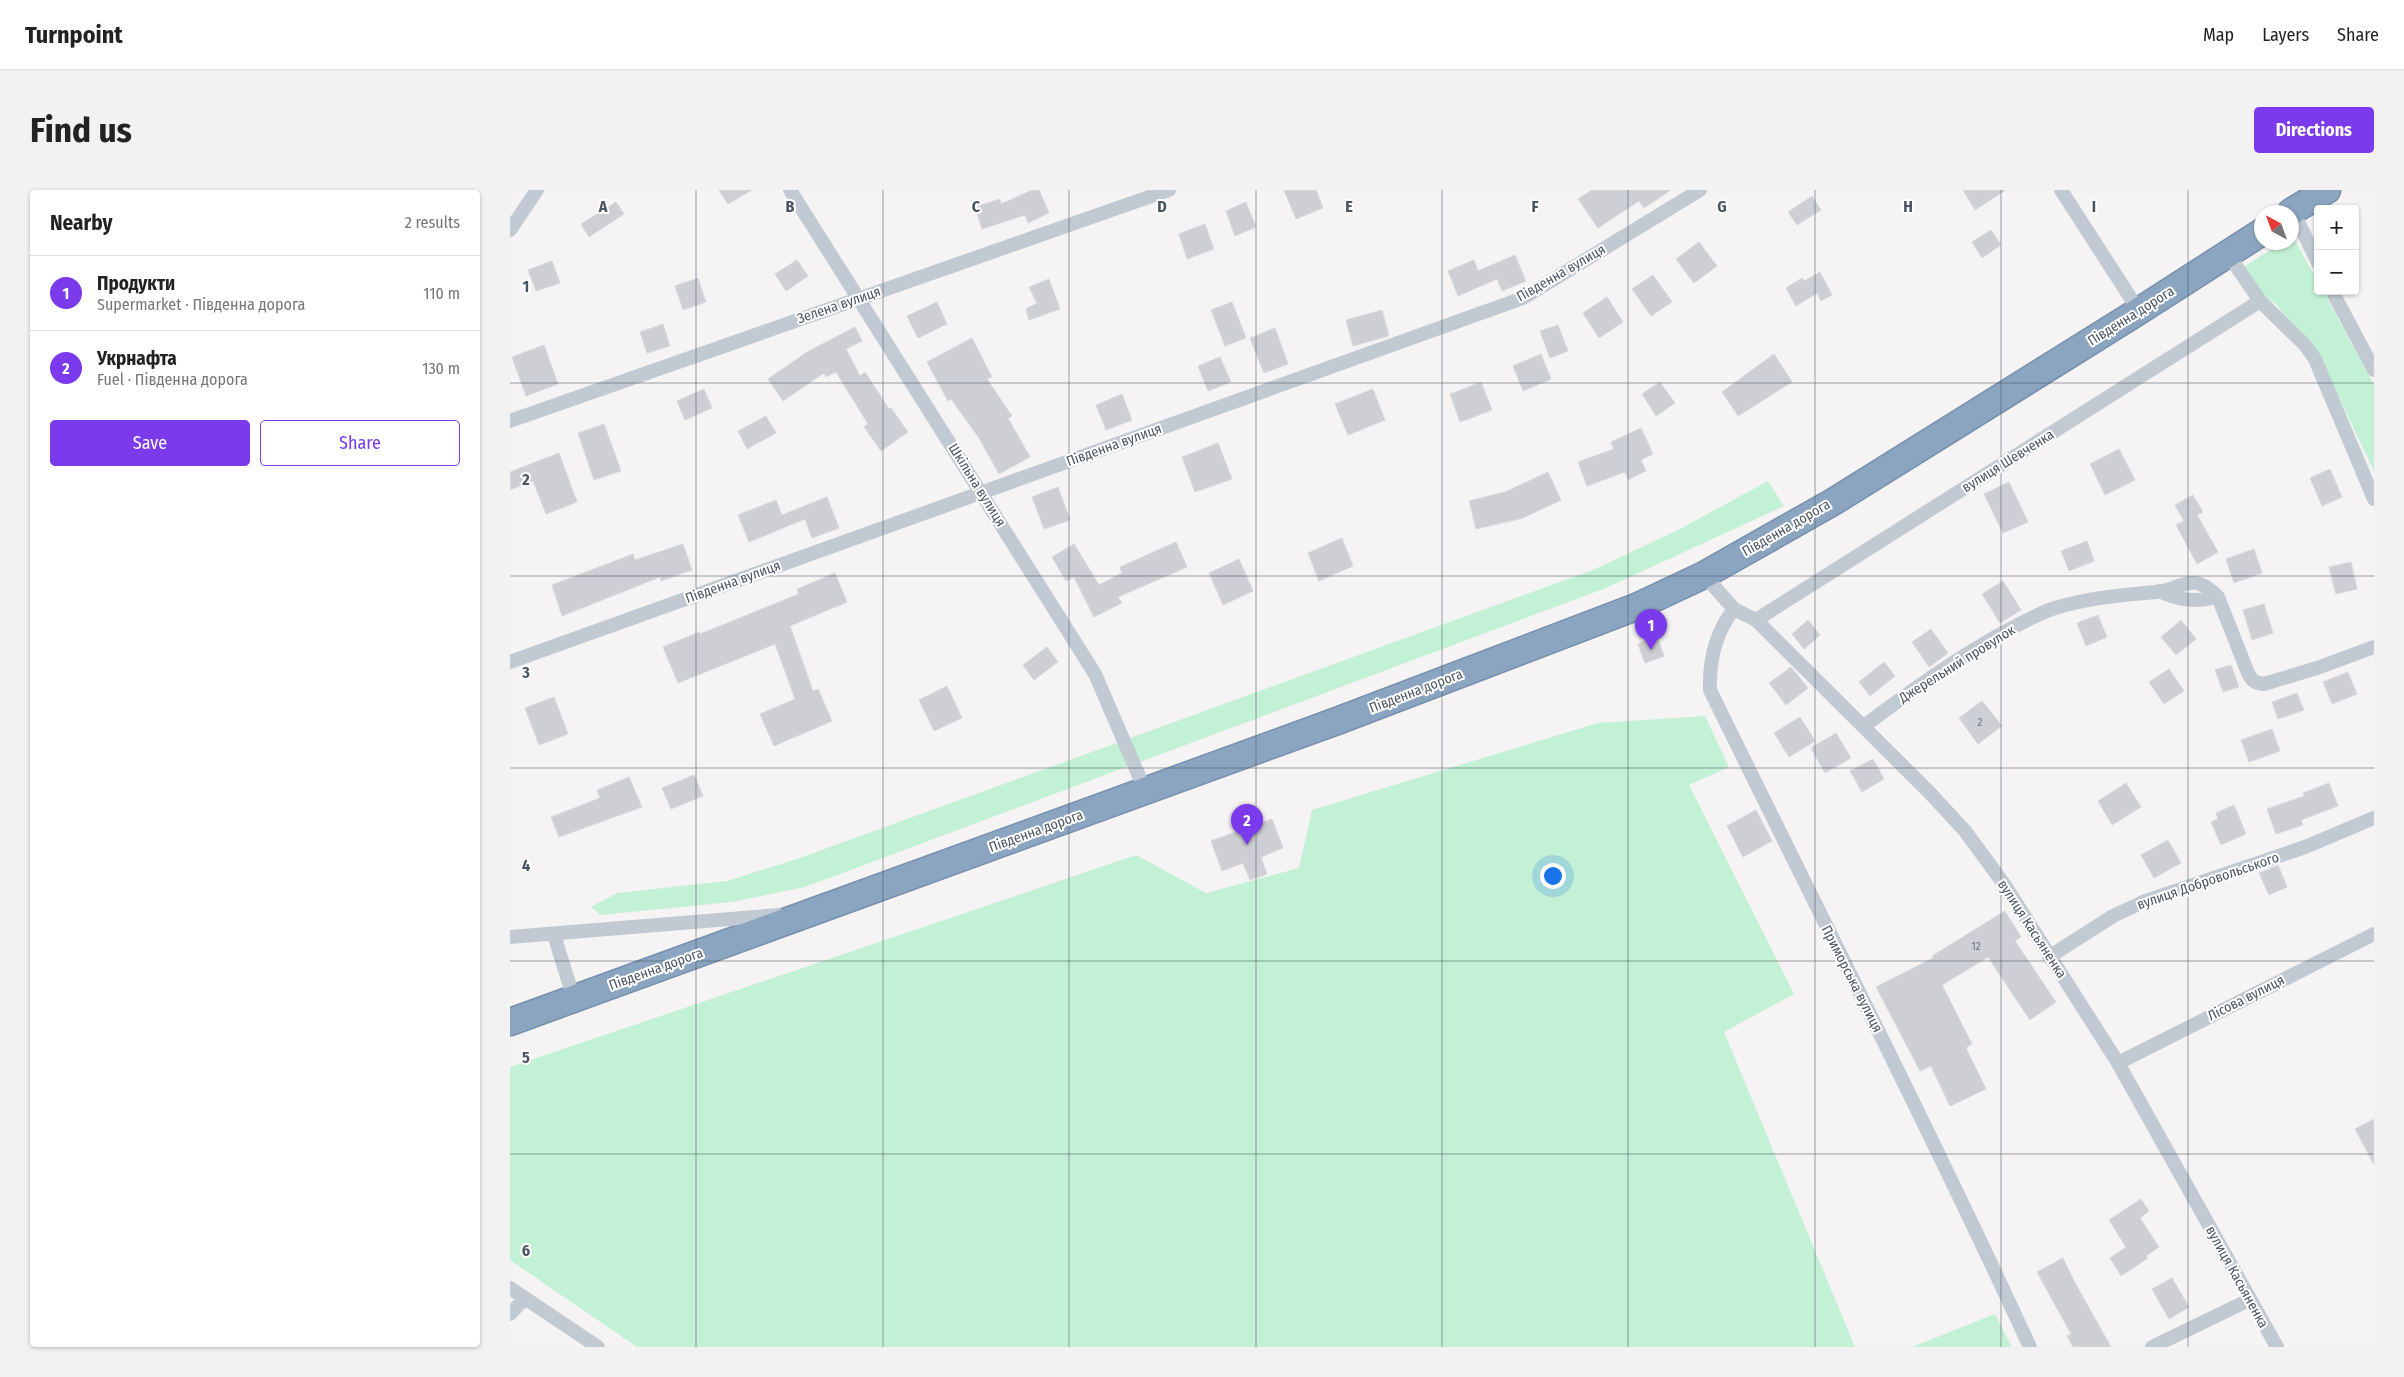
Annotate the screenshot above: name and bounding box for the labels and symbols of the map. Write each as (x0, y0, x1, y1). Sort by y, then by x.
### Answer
text: A (598, 197, 608, 216)
text: B (786, 197, 795, 216)
text: C (972, 197, 981, 216)
text: D (1157, 197, 1167, 216)
text: E (1345, 197, 1353, 216)
text: F (1531, 197, 1539, 216)
text: G (1717, 197, 1727, 216)
text: H (1903, 197, 1913, 216)
text: I (2092, 197, 2096, 216)
north arrow (2254, 205, 2299, 250)
street label: Південна вулиця (1513, 241, 1609, 305)
text: 1 (523, 277, 529, 296)
street label: Зелена вулиця (795, 283, 883, 327)
street label: Південна дорога (2085, 283, 2178, 349)
street label: Південна вулиця (1064, 420, 1164, 470)
street label: вулиця Шевченка (1959, 426, 2057, 496)
street label: Шкільна вулиця (945, 440, 1009, 530)
text: 2 (521, 470, 530, 489)
street label: Південна дорога (1739, 496, 1833, 560)
street label: Південна вулиця (683, 557, 783, 607)
pin: 1 (1635, 609, 1667, 650)
street label: Джерельний провулок (1895, 621, 2018, 707)
text: 3 (521, 663, 530, 682)
street label: Південна дорога (1367, 665, 1465, 717)
house number: 2 (1978, 716, 1983, 729)
pin: 2 (1231, 804, 1263, 845)
street label: Південна дорога (987, 806, 1085, 856)
street label: вулиця Добровольського (2135, 849, 2281, 913)
text: 4 (522, 856, 530, 875)
your location (1540, 863, 1566, 889)
street label: вулиця Касьяненка (1994, 877, 2070, 982)
street label: Приморська вулиця (1818, 923, 1886, 1035)
house number: 12 (1971, 940, 1981, 953)
street label: Південна дорога (607, 944, 705, 994)
street label: Лісова вулиця (2205, 971, 2287, 1025)
text: 5 (522, 1048, 530, 1067)
street label: вулиця Касьяненка (2202, 1223, 2272, 1331)
text: 6 (522, 1241, 530, 1260)

